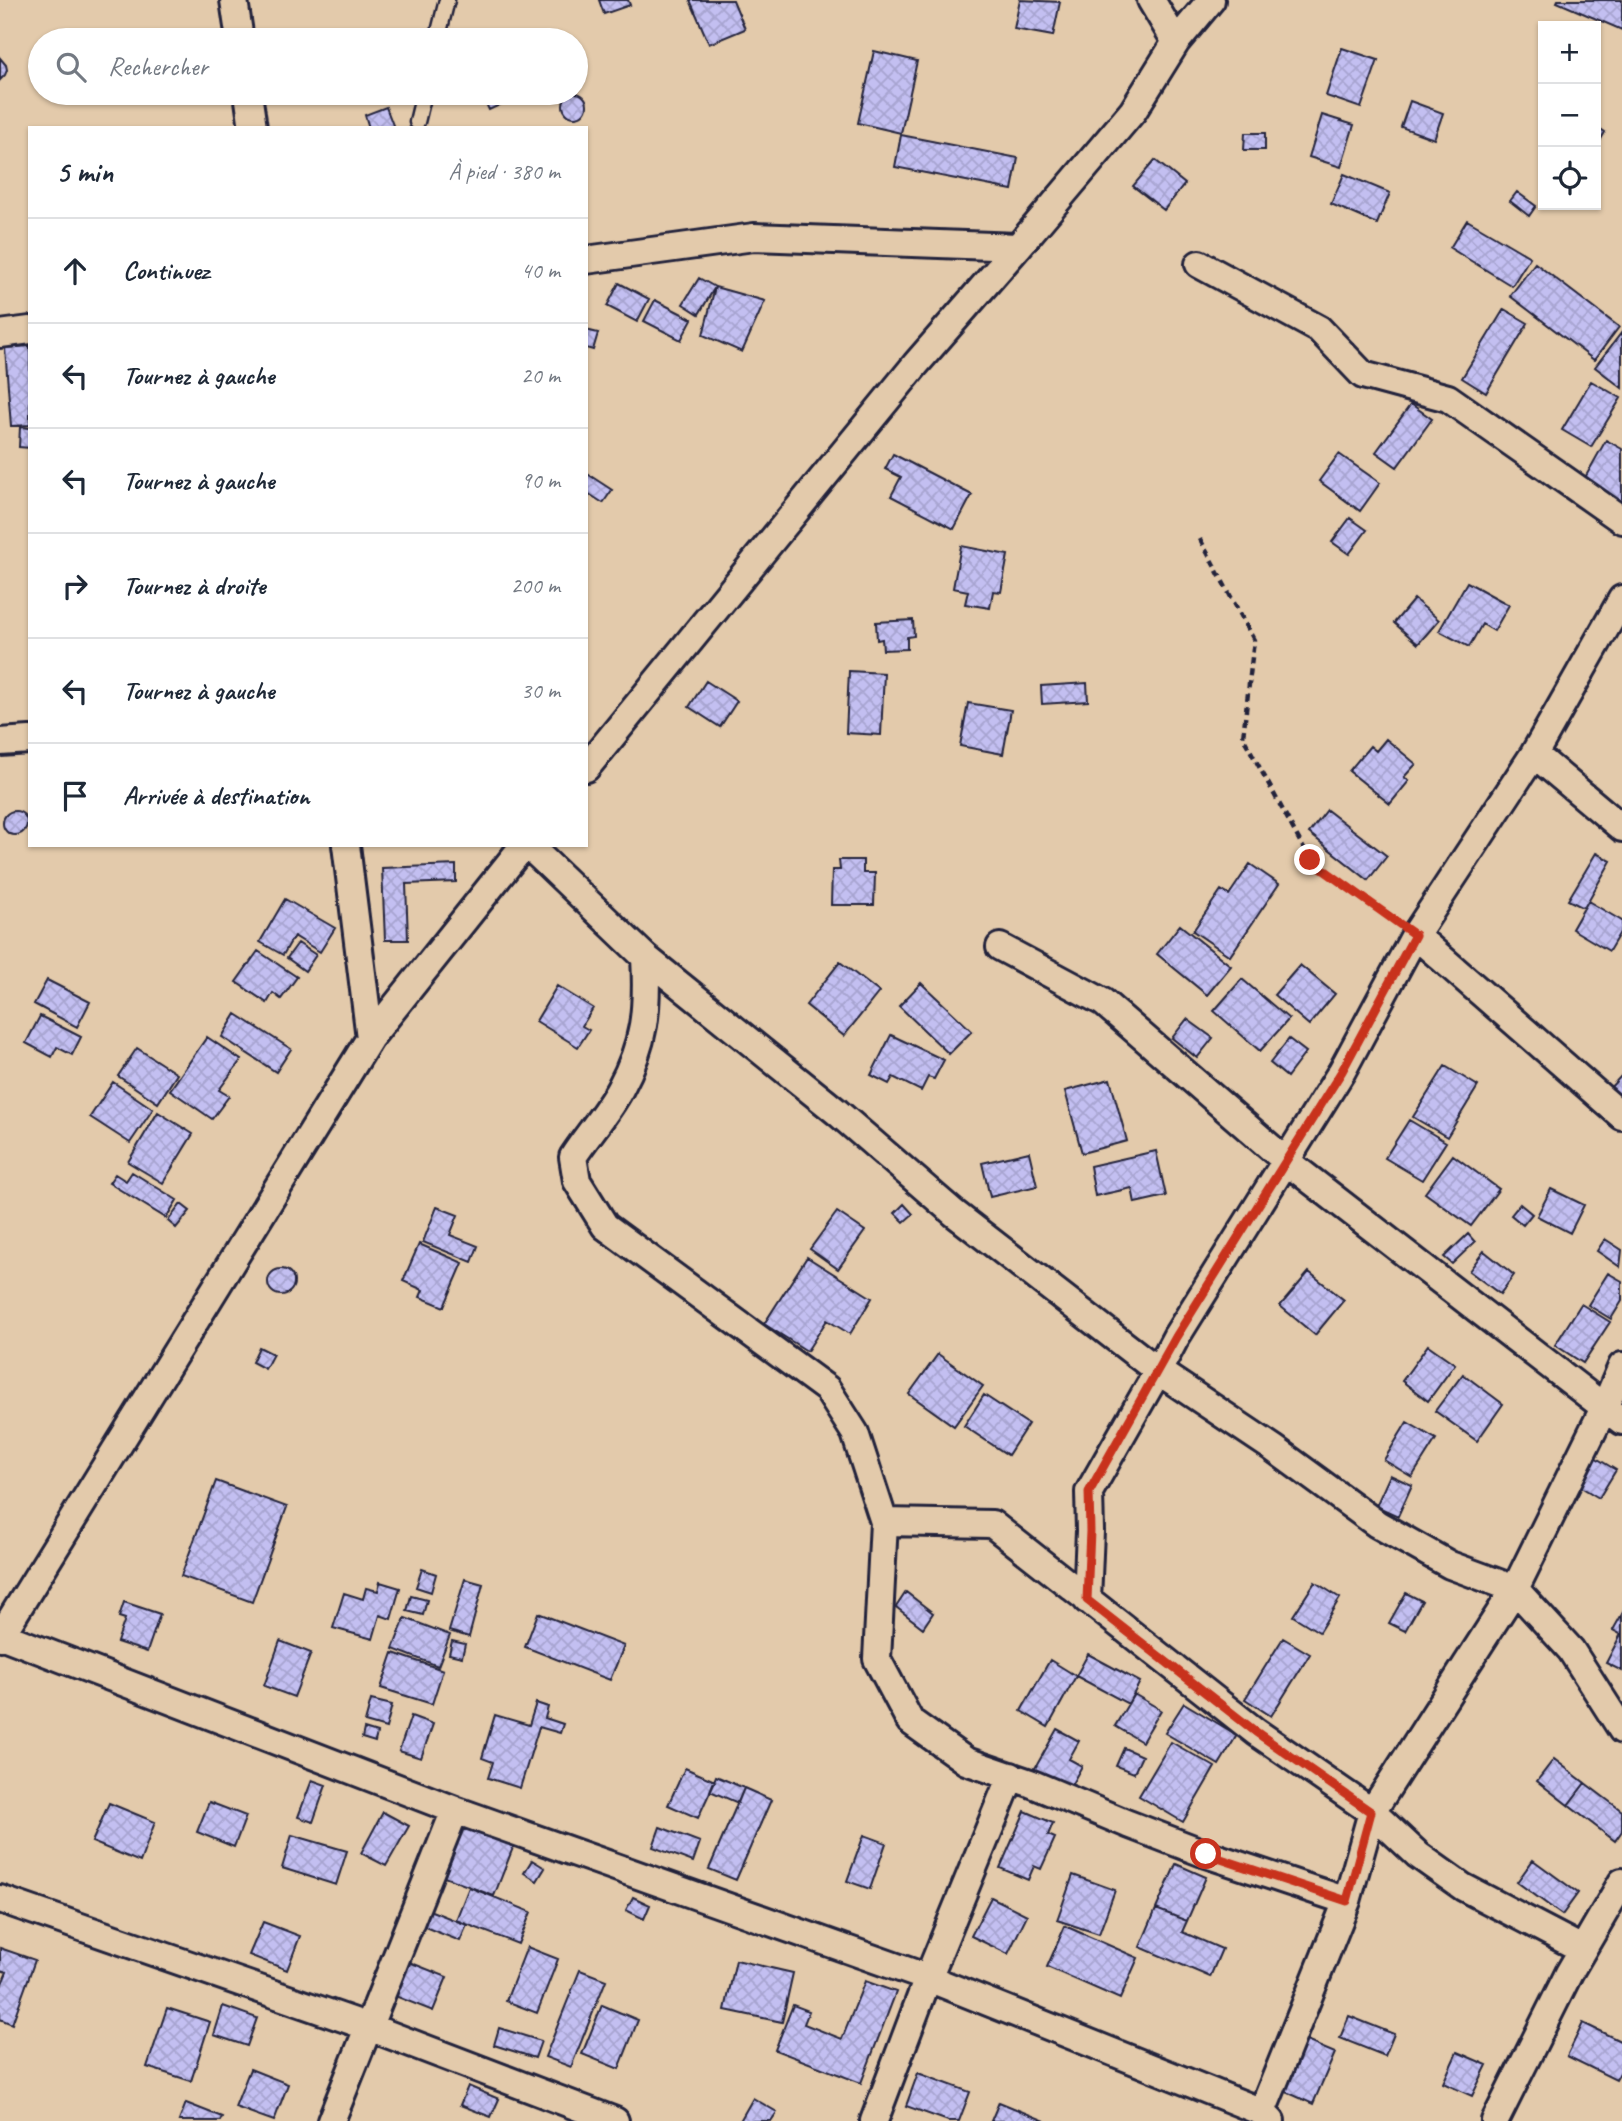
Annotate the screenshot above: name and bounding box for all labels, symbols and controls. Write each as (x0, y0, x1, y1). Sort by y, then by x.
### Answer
map controls (1538, 21, 1601, 210)
button: + (1538, 21, 1601, 84)
search box (28, 28, 588, 105)
icon: search (52, 48, 90, 86)
text: Rechercher (108, 50, 208, 83)
button: − (1538, 84, 1601, 147)
button: locate (1538, 147, 1601, 210)
text: 5 min (56, 153, 113, 191)
text: À pied · 380 m (448, 157, 560, 186)
icon: ahead (56, 252, 94, 290)
text: Continuez (123, 254, 209, 287)
text: 40 m (521, 256, 560, 285)
icon: left (56, 357, 94, 395)
text: Tournez à gauche (123, 359, 274, 392)
text: 20 m (521, 361, 560, 390)
icon: left (56, 462, 94, 500)
text: Tournez à gauche (123, 464, 274, 497)
text: 90 m (521, 466, 560, 495)
icon: right (56, 567, 94, 605)
text: Tournez à droite (123, 569, 265, 602)
text: 200 m (511, 571, 560, 600)
icon: left (56, 672, 94, 710)
text: Tournez à gauche (123, 674, 274, 707)
text: 30 m (521, 676, 560, 705)
icon: arrive (56, 777, 94, 815)
text: Arrivée à destination (123, 779, 309, 812)
route end (1294, 844, 1325, 875)
route start (1190, 1838, 1221, 1869)

